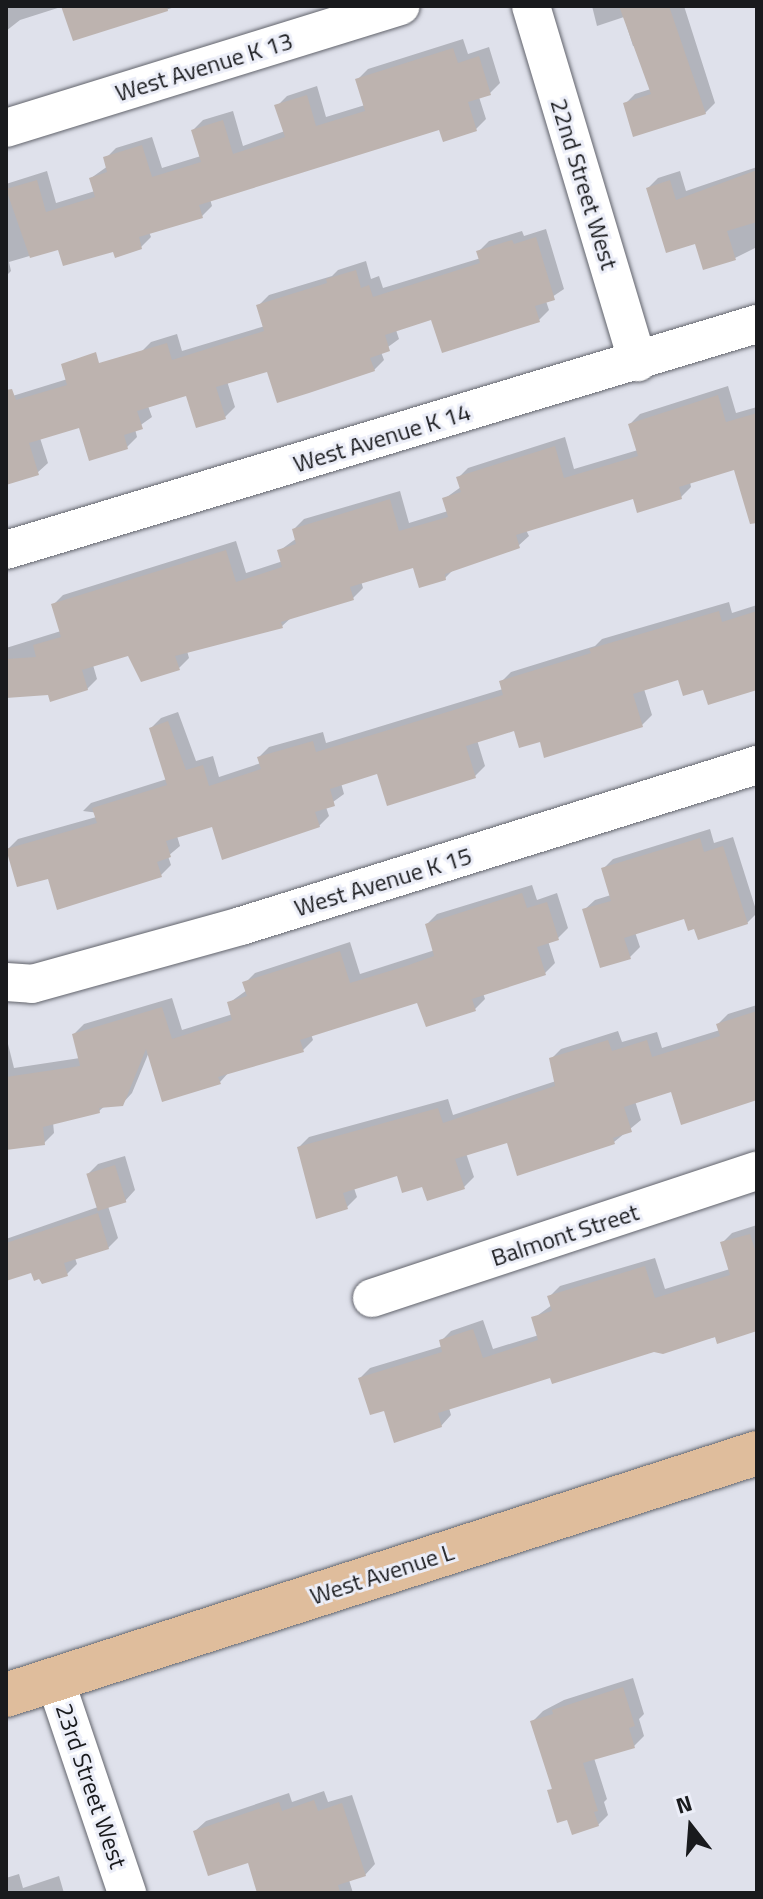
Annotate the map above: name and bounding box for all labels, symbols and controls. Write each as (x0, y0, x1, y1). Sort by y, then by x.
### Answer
street label: West Avenue K 13 (112, 26, 296, 108)
street label: 22nd Street West (544, 95, 624, 273)
street label: West Avenue K 14 (290, 397, 474, 479)
street label: West Avenue K 15 (291, 841, 475, 923)
street label: Balmont Street (488, 1198, 642, 1272)
street label: West Avenue L (306, 1537, 458, 1611)
street label: 23rd Street West (49, 1700, 133, 1872)
text: N (672, 1786, 696, 1823)
north arrow (651, 1787, 731, 1867)

